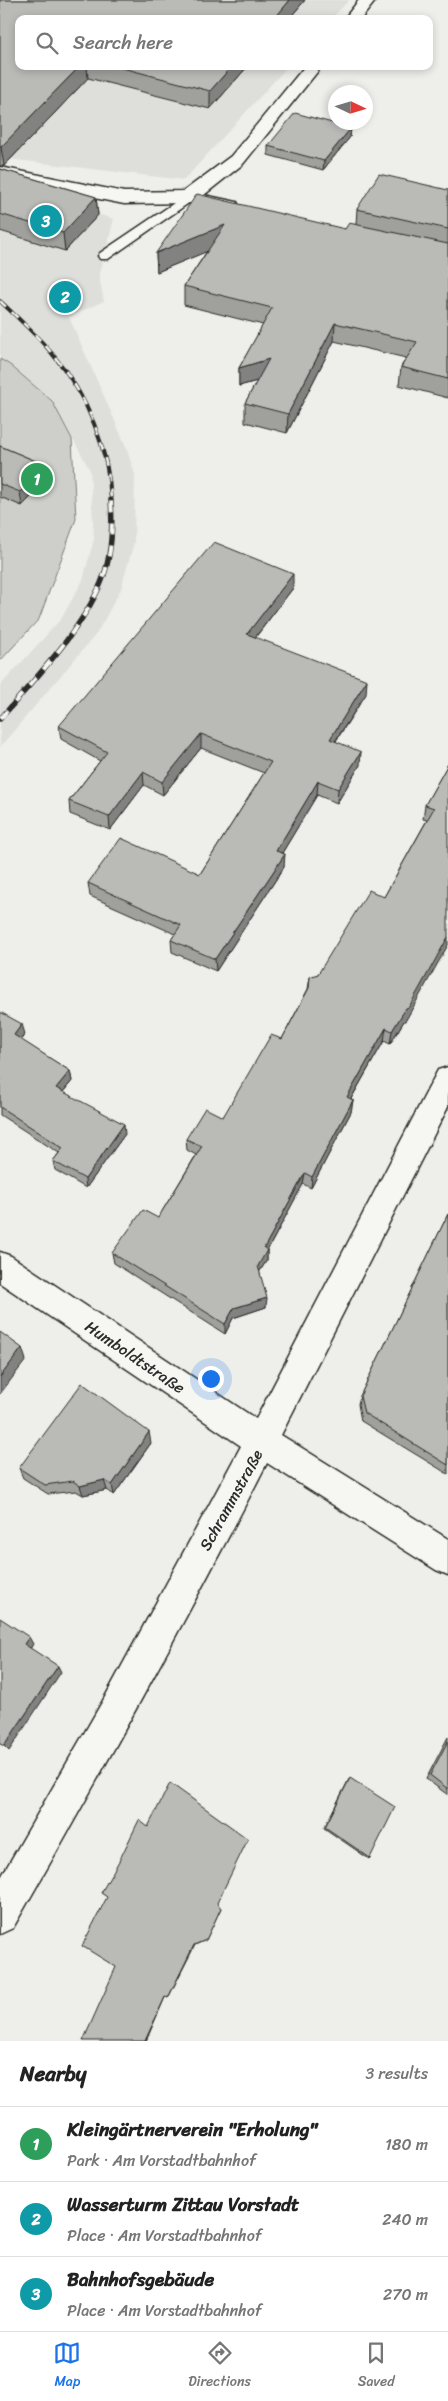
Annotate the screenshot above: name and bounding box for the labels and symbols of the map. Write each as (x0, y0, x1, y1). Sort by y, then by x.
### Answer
north arrow (328, 85, 373, 130)
pin: 3 (30, 202, 62, 240)
pin: 2 (49, 278, 81, 316)
pin: 1 (21, 460, 53, 498)
street label: Humboldtstraße (79, 1312, 191, 1402)
your location (198, 1366, 224, 1392)
street label: Schrammstraße (191, 1444, 271, 1556)

